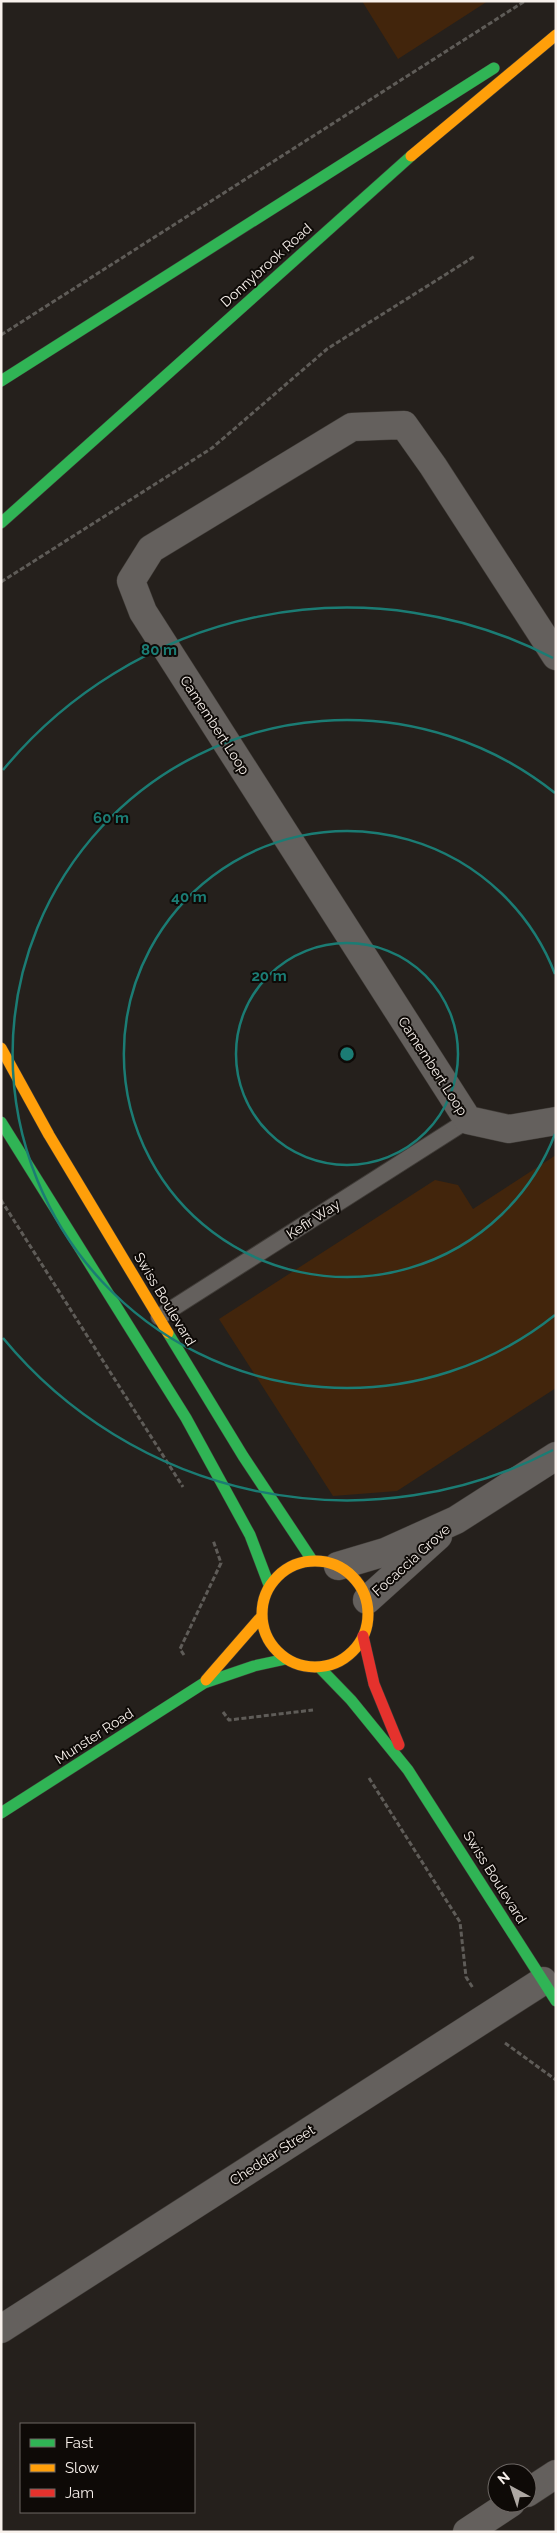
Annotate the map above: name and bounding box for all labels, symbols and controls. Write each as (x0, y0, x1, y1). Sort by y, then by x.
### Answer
street label: Donnybrook Road (217, 220, 315, 310)
text: 80 m (141, 641, 177, 659)
street label: Camembert Loop (177, 673, 253, 778)
text: 60 m (93, 809, 129, 827)
text: 40 m (171, 888, 207, 906)
text: 20 m (251, 967, 287, 985)
street label: Camembert Loop (395, 1014, 471, 1119)
centre of rings (338, 1045, 356, 1063)
street label: Kefir Way (283, 1196, 343, 1242)
street label: Swiss Boulevard (131, 1249, 199, 1349)
street label: Focaccia Grove (369, 1521, 453, 1599)
street label: Munster Road (52, 1705, 136, 1767)
street label: Swiss Boulevard (460, 1828, 530, 1926)
street label: Cheddar Street (227, 2121, 318, 2188)
legend (20, 2423, 195, 2513)
text: Fast (65, 2434, 93, 2452)
text: Slow (65, 2459, 99, 2477)
north arrow (487, 2463, 537, 2513)
text: N (494, 2468, 513, 2488)
text: Jam (65, 2484, 94, 2502)

